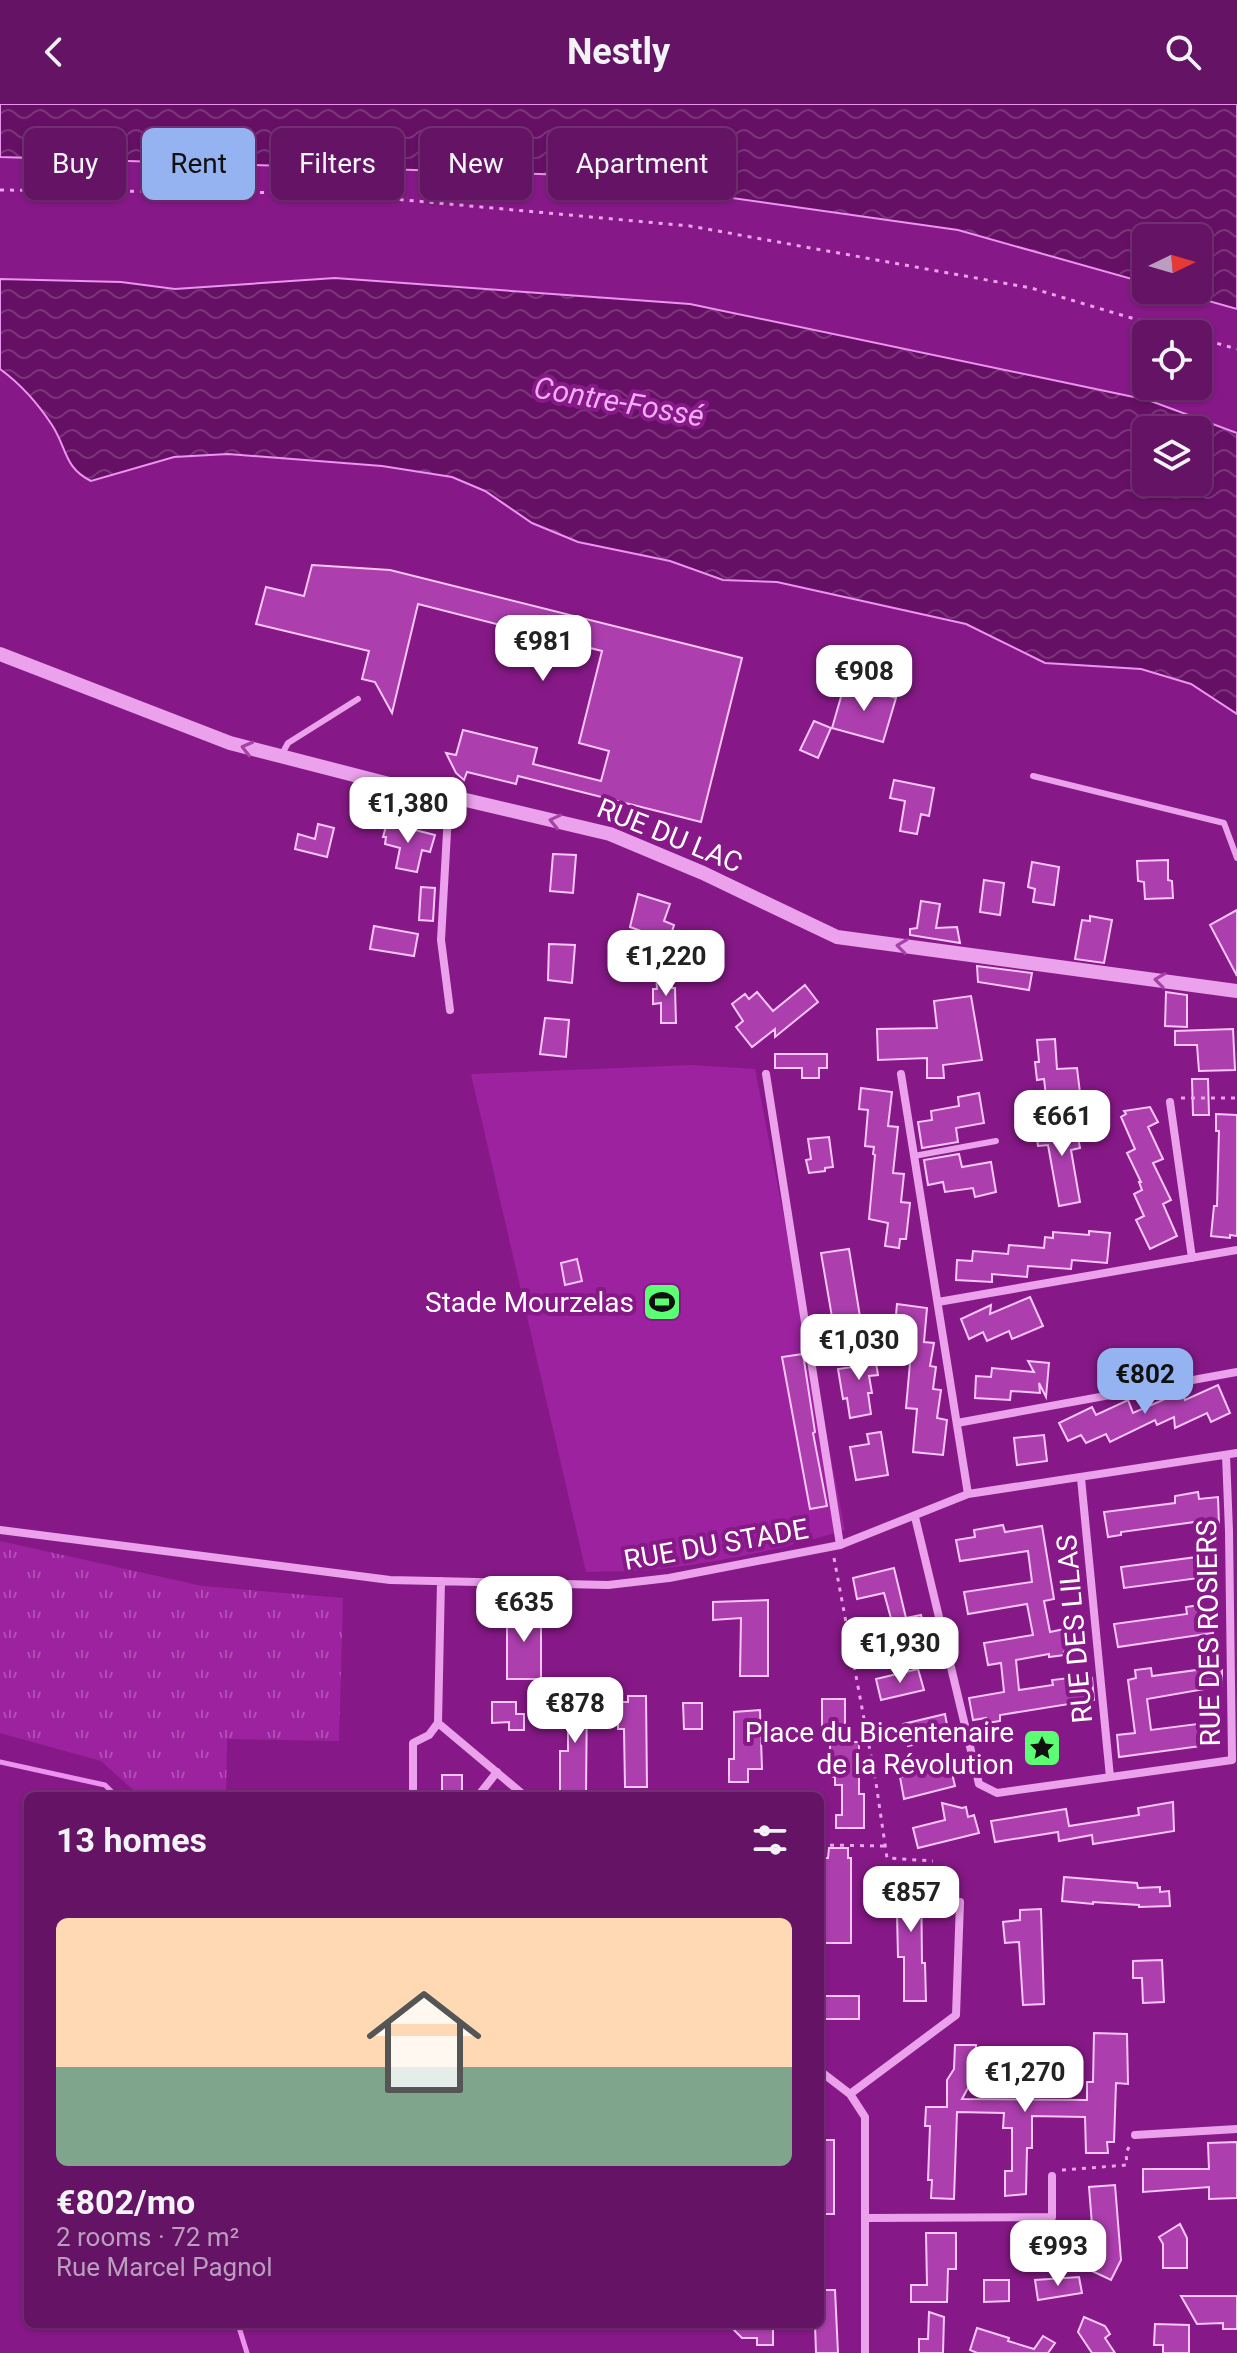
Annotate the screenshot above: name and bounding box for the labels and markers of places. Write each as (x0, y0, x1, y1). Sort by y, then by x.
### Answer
pin: €981 (496, 615, 590, 683)
pin: €908 (817, 645, 911, 713)
pin: €1,380 (343, 777, 473, 845)
pin: €1,220 (601, 930, 731, 998)
pin: €661 (1015, 1090, 1109, 1158)
sports icon: Stade Mourzelas (641, 1281, 683, 1323)
place label: Stade Mourzelas (425, 1286, 634, 1319)
pin: €1,030 (794, 1314, 924, 1382)
pin: €802 (1098, 1348, 1192, 1416)
pin: €635 (477, 1576, 571, 1644)
pin: €1,930 (835, 1617, 965, 1685)
pin: €878 (528, 1677, 622, 1745)
place label: Place du Bicentenaire de la Révolution (745, 1716, 1014, 1781)
place icon: Place du Bicentenaire de la Révolution (1021, 1727, 1063, 1769)
pin: €857 (864, 1866, 958, 1934)
pin: €1,270 (960, 2046, 1090, 2114)
pin: €993 (1011, 2220, 1105, 2288)

